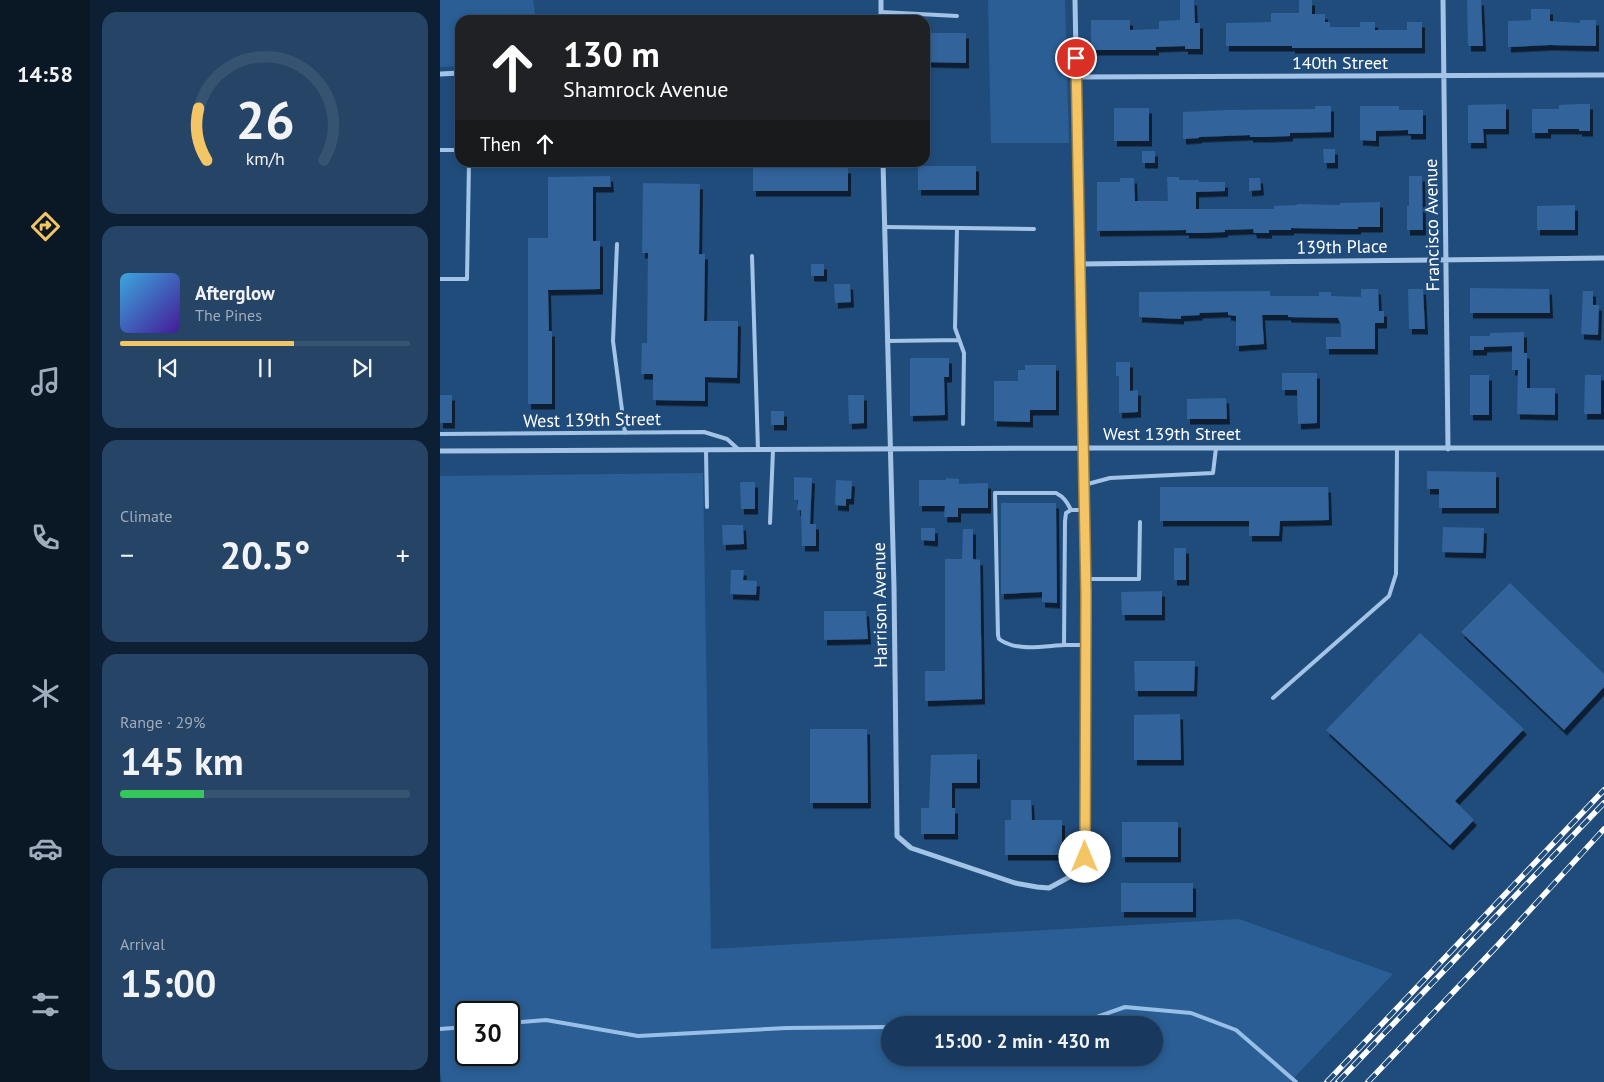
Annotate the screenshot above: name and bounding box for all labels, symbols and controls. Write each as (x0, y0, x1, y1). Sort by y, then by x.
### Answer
text: 130 m (563, 31, 660, 77)
icon: ahead (480, 35, 545, 100)
pin (1055, 37, 1097, 79)
icon: arrive (1062, 44, 1090, 72)
street label: 140th Street (1292, 51, 1388, 74)
text: 14:58 (17, 60, 73, 88)
text: Shamrock Avenue (563, 75, 728, 103)
text: 26 (236, 86, 294, 153)
icon: ahead (531, 130, 559, 158)
text: Then (480, 132, 521, 156)
text: km/h (245, 147, 285, 170)
street label: Francisco Avenue (1419, 159, 1444, 291)
icon: directions (28, 209, 63, 244)
street label: 139th Place (1296, 234, 1388, 259)
text: Afterglow (195, 281, 275, 305)
text: The Pines (195, 305, 262, 325)
icon: previous (154, 354, 182, 382)
icon: pause (251, 354, 279, 382)
icon: next (348, 354, 376, 382)
icon: music (28, 364, 63, 399)
street label: West 139th Street (523, 407, 661, 432)
street label: West 139th Street (1103, 422, 1241, 445)
text: Climate (120, 506, 172, 526)
icon: phone (28, 520, 63, 555)
text: 20.5° (220, 530, 310, 579)
text: − (120, 536, 134, 573)
text: + (396, 536, 410, 573)
street label: Harrison Avenue (867, 542, 892, 668)
icon: climate (28, 676, 63, 711)
text: Range · 29% (120, 712, 205, 732)
text: 145 km (120, 736, 244, 785)
position arrow (1058, 830, 1110, 882)
icon: car (28, 831, 63, 866)
text: Arrival (120, 934, 165, 954)
text: 15:00 (120, 958, 216, 1007)
icon: filters (28, 987, 63, 1022)
speed limit sign: 30 (455, 1001, 520, 1066)
text: 15:00 · 2 min · 430 m (934, 1029, 1110, 1053)

